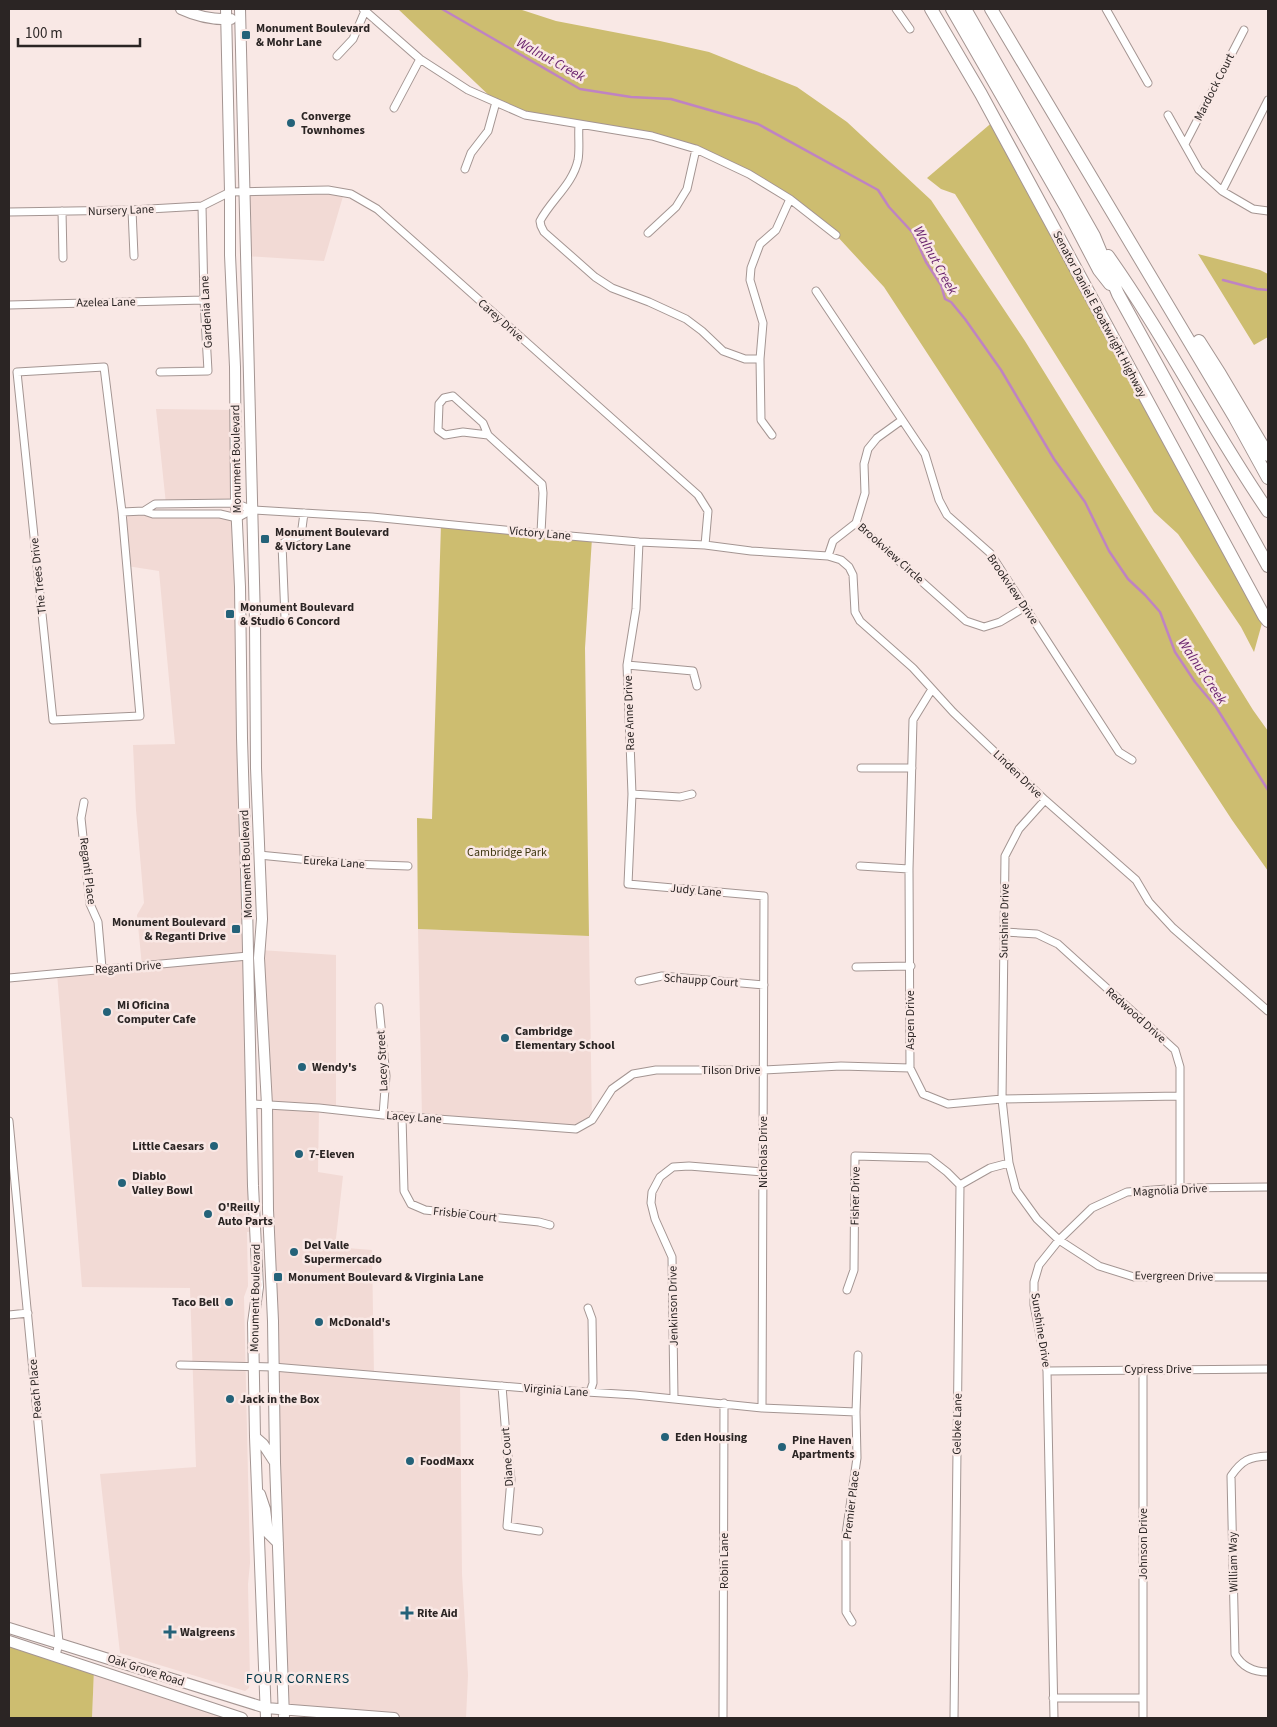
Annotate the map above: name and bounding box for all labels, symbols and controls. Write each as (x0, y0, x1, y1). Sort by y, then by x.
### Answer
scale bar (18, 15, 140, 47)
place label: Monument Boulevard & Mohr Lane (256, 20, 370, 51)
text: 100 m (25, 23, 63, 44)
marker: Monument Boulevard & Mohr Lane (240, 29, 252, 41)
water label: Walnut Creek (512, 33, 589, 87)
street label: Mardock Court (1190, 50, 1239, 124)
place label: Converge Townhomes (301, 108, 365, 139)
marker: Converge Townhomes (285, 117, 297, 129)
street label: Nursery Lane (88, 201, 154, 220)
water label: Walnut Creek (908, 222, 962, 299)
street label: Senator Daniel E Boatwright Highway (1048, 228, 1151, 401)
street label: Gardenia Lane (196, 275, 217, 349)
street label: Azelea Lane (76, 293, 136, 312)
street label: Carey Drive (474, 295, 528, 346)
street label: Monument Boulevard (227, 405, 246, 513)
street label: Brookview Circle (854, 519, 928, 588)
street label: Victory Lane (508, 522, 572, 545)
place label: Monument Boulevard & Victory Lane (275, 524, 389, 555)
marker: Monument Boulevard & Victory Lane (259, 533, 271, 545)
street label: The Trees Drive (26, 537, 51, 615)
street label: Brookview Drive (983, 551, 1042, 628)
place label: Monument Boulevard & Studio 6 Concord (240, 599, 354, 630)
marker: Monument Boulevard & Studio 6 Concord (224, 608, 236, 620)
water label: Walnut Creek (1173, 635, 1232, 709)
street label: Rae Anne Drive (620, 675, 639, 751)
street label: Linden Drive (989, 746, 1046, 802)
street label: Monument Boulevard (236, 809, 257, 919)
street label: Reganti Place (75, 837, 100, 906)
park label: Cambridge Park (467, 844, 547, 861)
street label: Eureka Lane (303, 852, 365, 873)
street label: Judy Lane (670, 880, 722, 901)
street label: Sunshine Drive (995, 883, 1014, 959)
place label: Monument Boulevard & Reganti Drive (112, 914, 226, 945)
marker: Monument Boulevard & Reganti Drive (230, 923, 242, 935)
street label: Reganti Drive (94, 957, 162, 978)
street label: Schaupp Court (663, 969, 739, 992)
street label: Redwood Drive (1102, 984, 1170, 1047)
street label: Aspen Drive (902, 990, 919, 1050)
place label: Mi Oficina Computer Cafe (117, 997, 196, 1028)
marker: Mi Oficina Computer Cafe (101, 1006, 113, 1018)
place label: Cambridge Elementary School (515, 1023, 615, 1054)
street label: Lacey Street (372, 1030, 393, 1092)
marker: Cambridge Elementary School (499, 1032, 511, 1044)
place label: Wendy's (312, 1059, 357, 1076)
marker: Wendy's (296, 1061, 308, 1073)
street label: Tilson Drive (702, 1062, 761, 1079)
street label: Lacey Lane (386, 1107, 442, 1128)
street label: Nicholas Drive (755, 1116, 772, 1188)
place label: Little Caesars (132, 1138, 204, 1155)
marker: Little Caesars (208, 1140, 220, 1152)
place label: 7-Eleven (309, 1146, 355, 1163)
marker: 7-Eleven (293, 1148, 305, 1160)
street label: Fisher Drive (846, 1166, 865, 1226)
place label: Diablo Valley Bowl (131, 1168, 193, 1199)
marker: Diablo Valley Bowl (116, 1177, 128, 1189)
street label: Magnolia Drive (1132, 1180, 1208, 1201)
place label: O'Reilly Auto Parts (217, 1199, 273, 1230)
street label: Frisbie Court (432, 1203, 498, 1226)
marker: O'Reilly Auto Parts (202, 1208, 214, 1220)
place label: Del Valle Supermercado (304, 1237, 382, 1268)
street label: Monument Boulevard (246, 1244, 265, 1352)
marker: Del Valle Supermercado (288, 1246, 300, 1258)
street label: Jenkinson Drive (664, 1266, 683, 1346)
street label: Evergreen Drive (1134, 1267, 1214, 1286)
place label: Monument Boulevard & Virginia Lane (288, 1269, 484, 1286)
marker: Monument Boulevard & Virginia Lane (272, 1271, 284, 1283)
street label: Sunshine Drive (1026, 1292, 1055, 1368)
place label: Taco Bell (172, 1294, 220, 1311)
marker: Taco Bell (223, 1296, 235, 1308)
place label: McDonald's (329, 1314, 390, 1331)
marker: McDonald's (313, 1316, 325, 1328)
street label: Peach Place (24, 1358, 47, 1419)
street label: Cypress Drive (1124, 1361, 1192, 1378)
street label: Virginia Lane (523, 1380, 589, 1401)
place label: Jack in the Box (240, 1391, 319, 1408)
marker: Jack in the Box (224, 1393, 236, 1405)
street label: Gelbke Lane (948, 1393, 967, 1455)
street label: Diane Court (497, 1427, 518, 1487)
place label: Eden Housing (675, 1429, 748, 1446)
marker: Eden Housing (659, 1431, 671, 1443)
place label: Pine Haven Apartments (791, 1432, 854, 1463)
marker: Pine Haven Apartments (776, 1441, 788, 1453)
place label: FoodMaxx (420, 1453, 474, 1470)
marker: FoodMaxx (404, 1455, 416, 1467)
street label: Premier Place (839, 1470, 864, 1540)
street label: Johnson Drive (1135, 1508, 1152, 1580)
street label: William Way (1224, 1531, 1243, 1593)
street label: Robin Lane (716, 1533, 733, 1589)
place label: Rite Aid (417, 1605, 458, 1622)
marker: Rite Aid (401, 1607, 413, 1619)
place label: Walgreens (180, 1624, 235, 1641)
marker: Walgreens (164, 1626, 176, 1638)
street label: Oak Grove Road (105, 1650, 186, 1691)
district label: FOUR CORNERS (246, 1669, 350, 1689)

